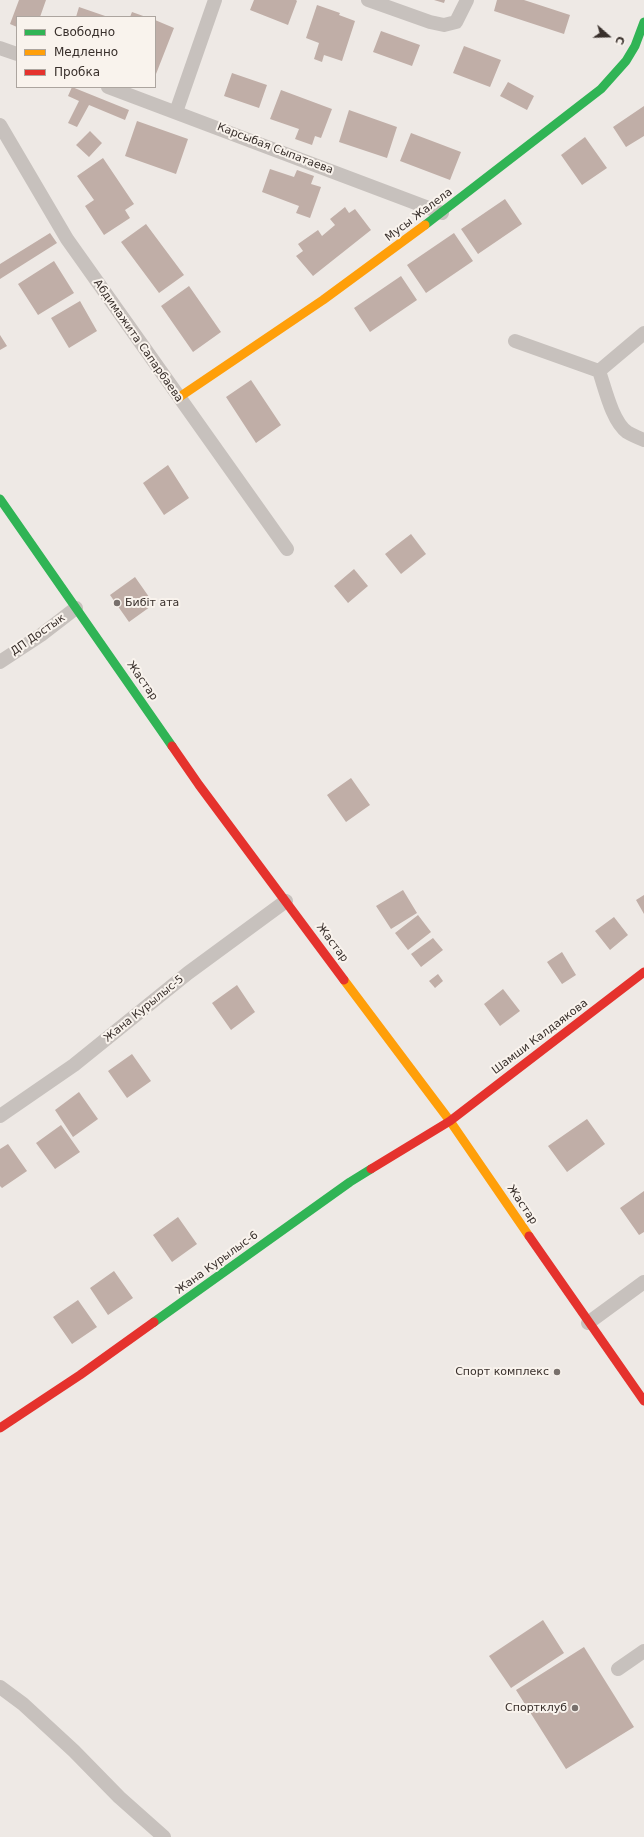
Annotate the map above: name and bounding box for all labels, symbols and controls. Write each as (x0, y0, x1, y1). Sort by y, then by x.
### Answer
legend (16, 16, 156, 88)
north arrow (588, 16, 628, 56)
text: Свободно (54, 25, 115, 39)
text: С (612, 34, 627, 46)
text: Медленно (54, 45, 118, 59)
text: Пробка (54, 65, 100, 79)
street label: Карсыбая Сыпатаева (215, 121, 335, 177)
street label: Мусы Жалела (383, 186, 455, 244)
street label: Абдимажита Сапарбаева (91, 277, 185, 405)
place label: Бибіт ата (125, 596, 179, 610)
marker: Бибіт ата (112, 598, 122, 608)
street label: ДП Достык (8, 611, 68, 659)
street label: Жастар (124, 659, 160, 703)
street label: Жастар (313, 921, 351, 965)
street label: Жана Курылыс-5 (101, 973, 187, 1045)
street label: Шамши Калдаякова (489, 997, 591, 1077)
street label: Жастар (504, 1183, 540, 1227)
street label: Жана Курылыс-6 (173, 1229, 261, 1297)
place label: Спорт комплекс (455, 1365, 549, 1379)
marker: Спорт комплекс (552, 1367, 562, 1377)
place label: Спортклуб (505, 1701, 567, 1715)
marker: Спортклуб (570, 1703, 580, 1713)

